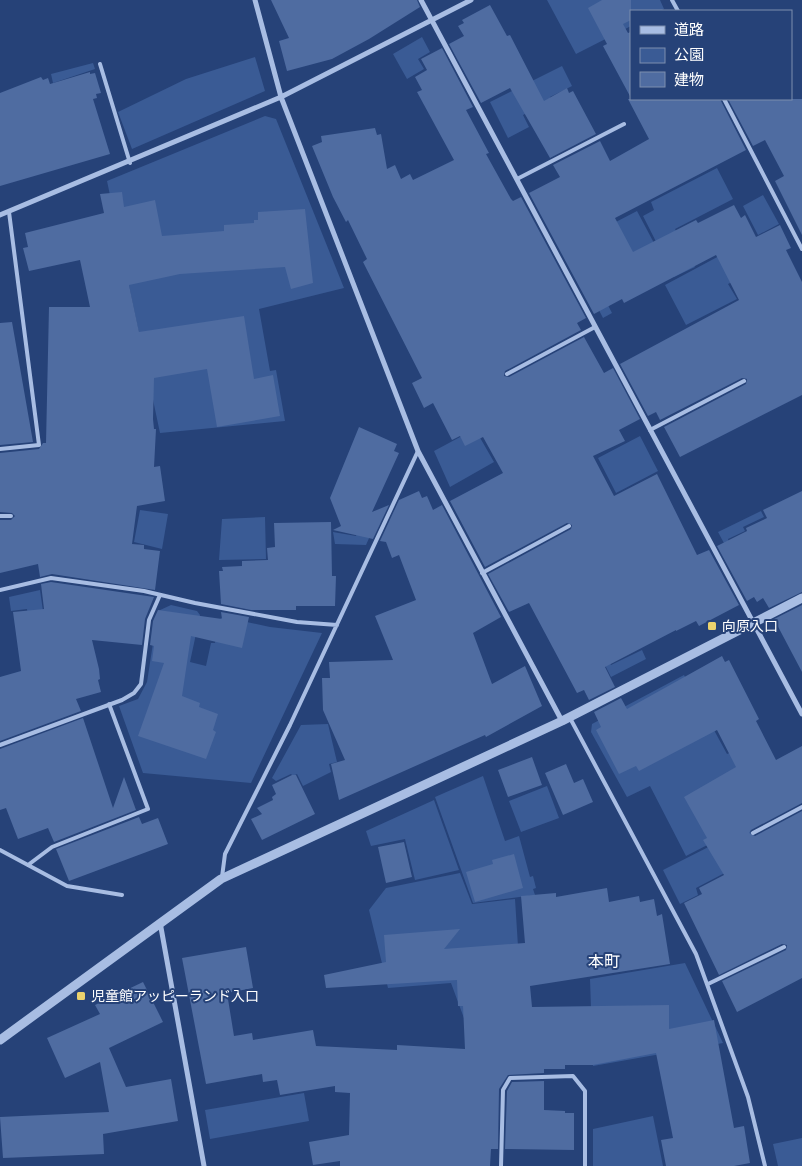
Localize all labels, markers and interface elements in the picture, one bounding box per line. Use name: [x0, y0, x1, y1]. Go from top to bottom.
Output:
legend: [630, 10, 792, 100]
text: 道路: [674, 20, 704, 40]
text: 公園: [674, 45, 704, 65]
text: 建物: [674, 70, 704, 90]
place label: 向原入口: [722, 617, 778, 635]
marker: 向原入口: [706, 620, 718, 632]
district label: 本町: [588, 951, 620, 972]
place label: 児童館アッピーランド入口: [91, 987, 259, 1005]
marker: 児童館アッピーランド入口: [75, 990, 87, 1002]

